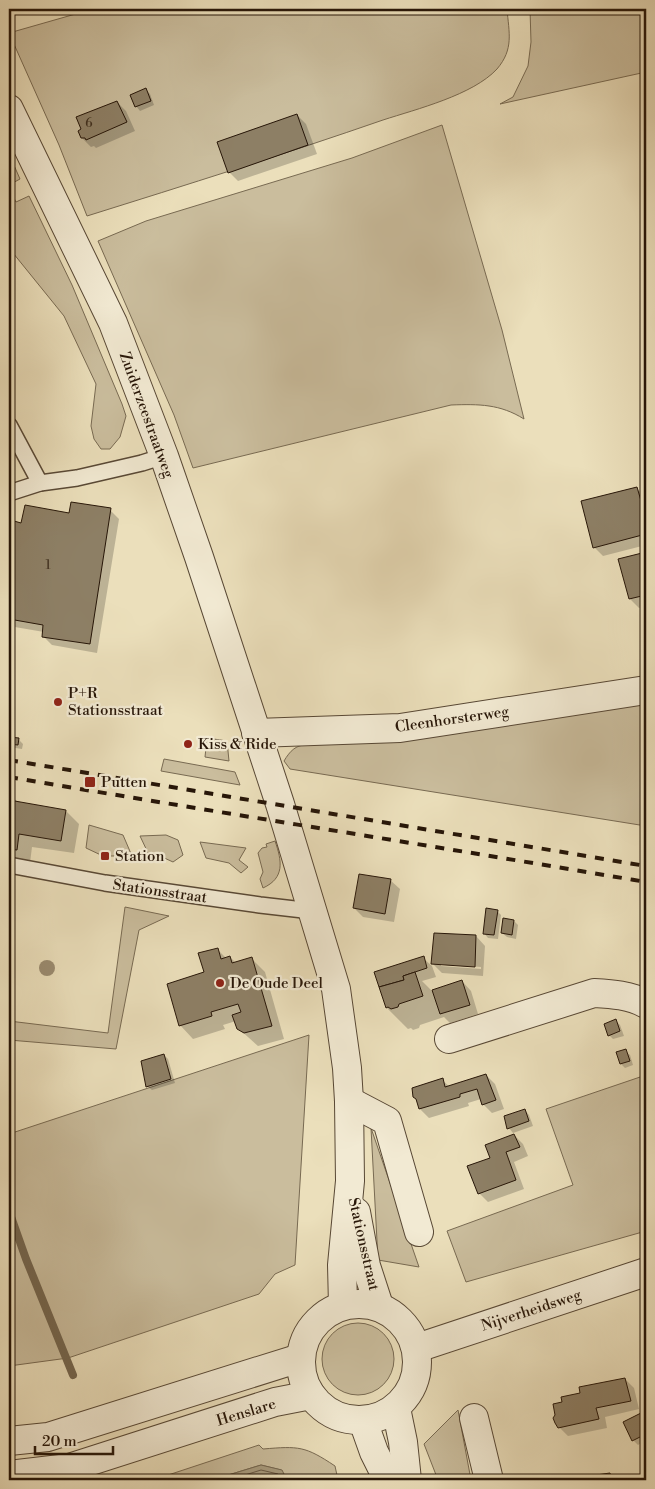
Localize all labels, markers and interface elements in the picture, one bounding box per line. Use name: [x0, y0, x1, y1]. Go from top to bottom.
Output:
house number: 6: [85, 116, 93, 131]
street label: Zuiderzeestraatweg: [115, 350, 178, 481]
house number: 1: [45, 558, 51, 573]
place label: P+R Stationsstraat: [68, 684, 164, 720]
marker: P+R Stationsstraat: [52, 696, 64, 708]
street label: Cleenhorsterweg: [394, 702, 510, 737]
place label: Kiss & Ride: [198, 735, 277, 754]
marker: Kiss & Ride: [182, 738, 194, 750]
place label: Putten: [101, 773, 147, 792]
marker: Putten: [83, 775, 97, 789]
place label: Station: [115, 847, 164, 866]
marker: Station: [99, 850, 111, 862]
street label: Stationsstraat: [112, 875, 209, 908]
place label: De Oude Deel: [230, 974, 324, 993]
marker: De Oude Deel: [214, 977, 226, 989]
street label: Stationsstraat: [344, 1196, 384, 1293]
street label: Nijverheidsweg: [479, 1285, 584, 1336]
street label: Henslare: [214, 1394, 278, 1430]
scale bar: [35, 1424, 112, 1456]
text: 20 m: [42, 1432, 77, 1451]

